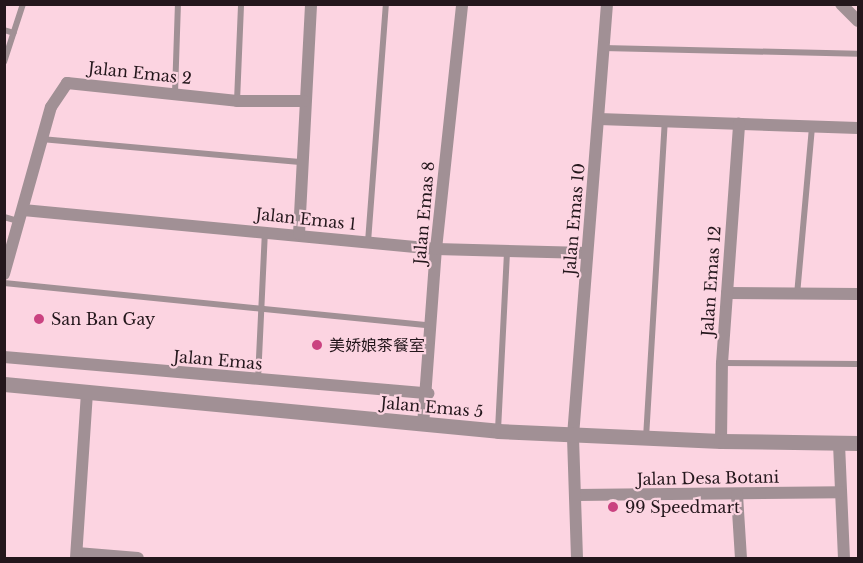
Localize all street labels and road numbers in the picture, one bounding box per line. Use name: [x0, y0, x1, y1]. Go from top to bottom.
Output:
street label: Jalan Emas 2: [87, 58, 193, 88]
street label: Jalan Emas 8: [410, 161, 438, 265]
street label: Jalan Emas 10: [560, 162, 588, 276]
street label: Jalan Emas 1: [255, 204, 357, 234]
street label: Jalan Emas 12: [698, 225, 724, 337]
street label: Jalan Emas: [173, 347, 263, 373]
street label: Jalan Emas 5: [380, 393, 484, 421]
street label: Jalan Desa Botani: [637, 467, 779, 489]

